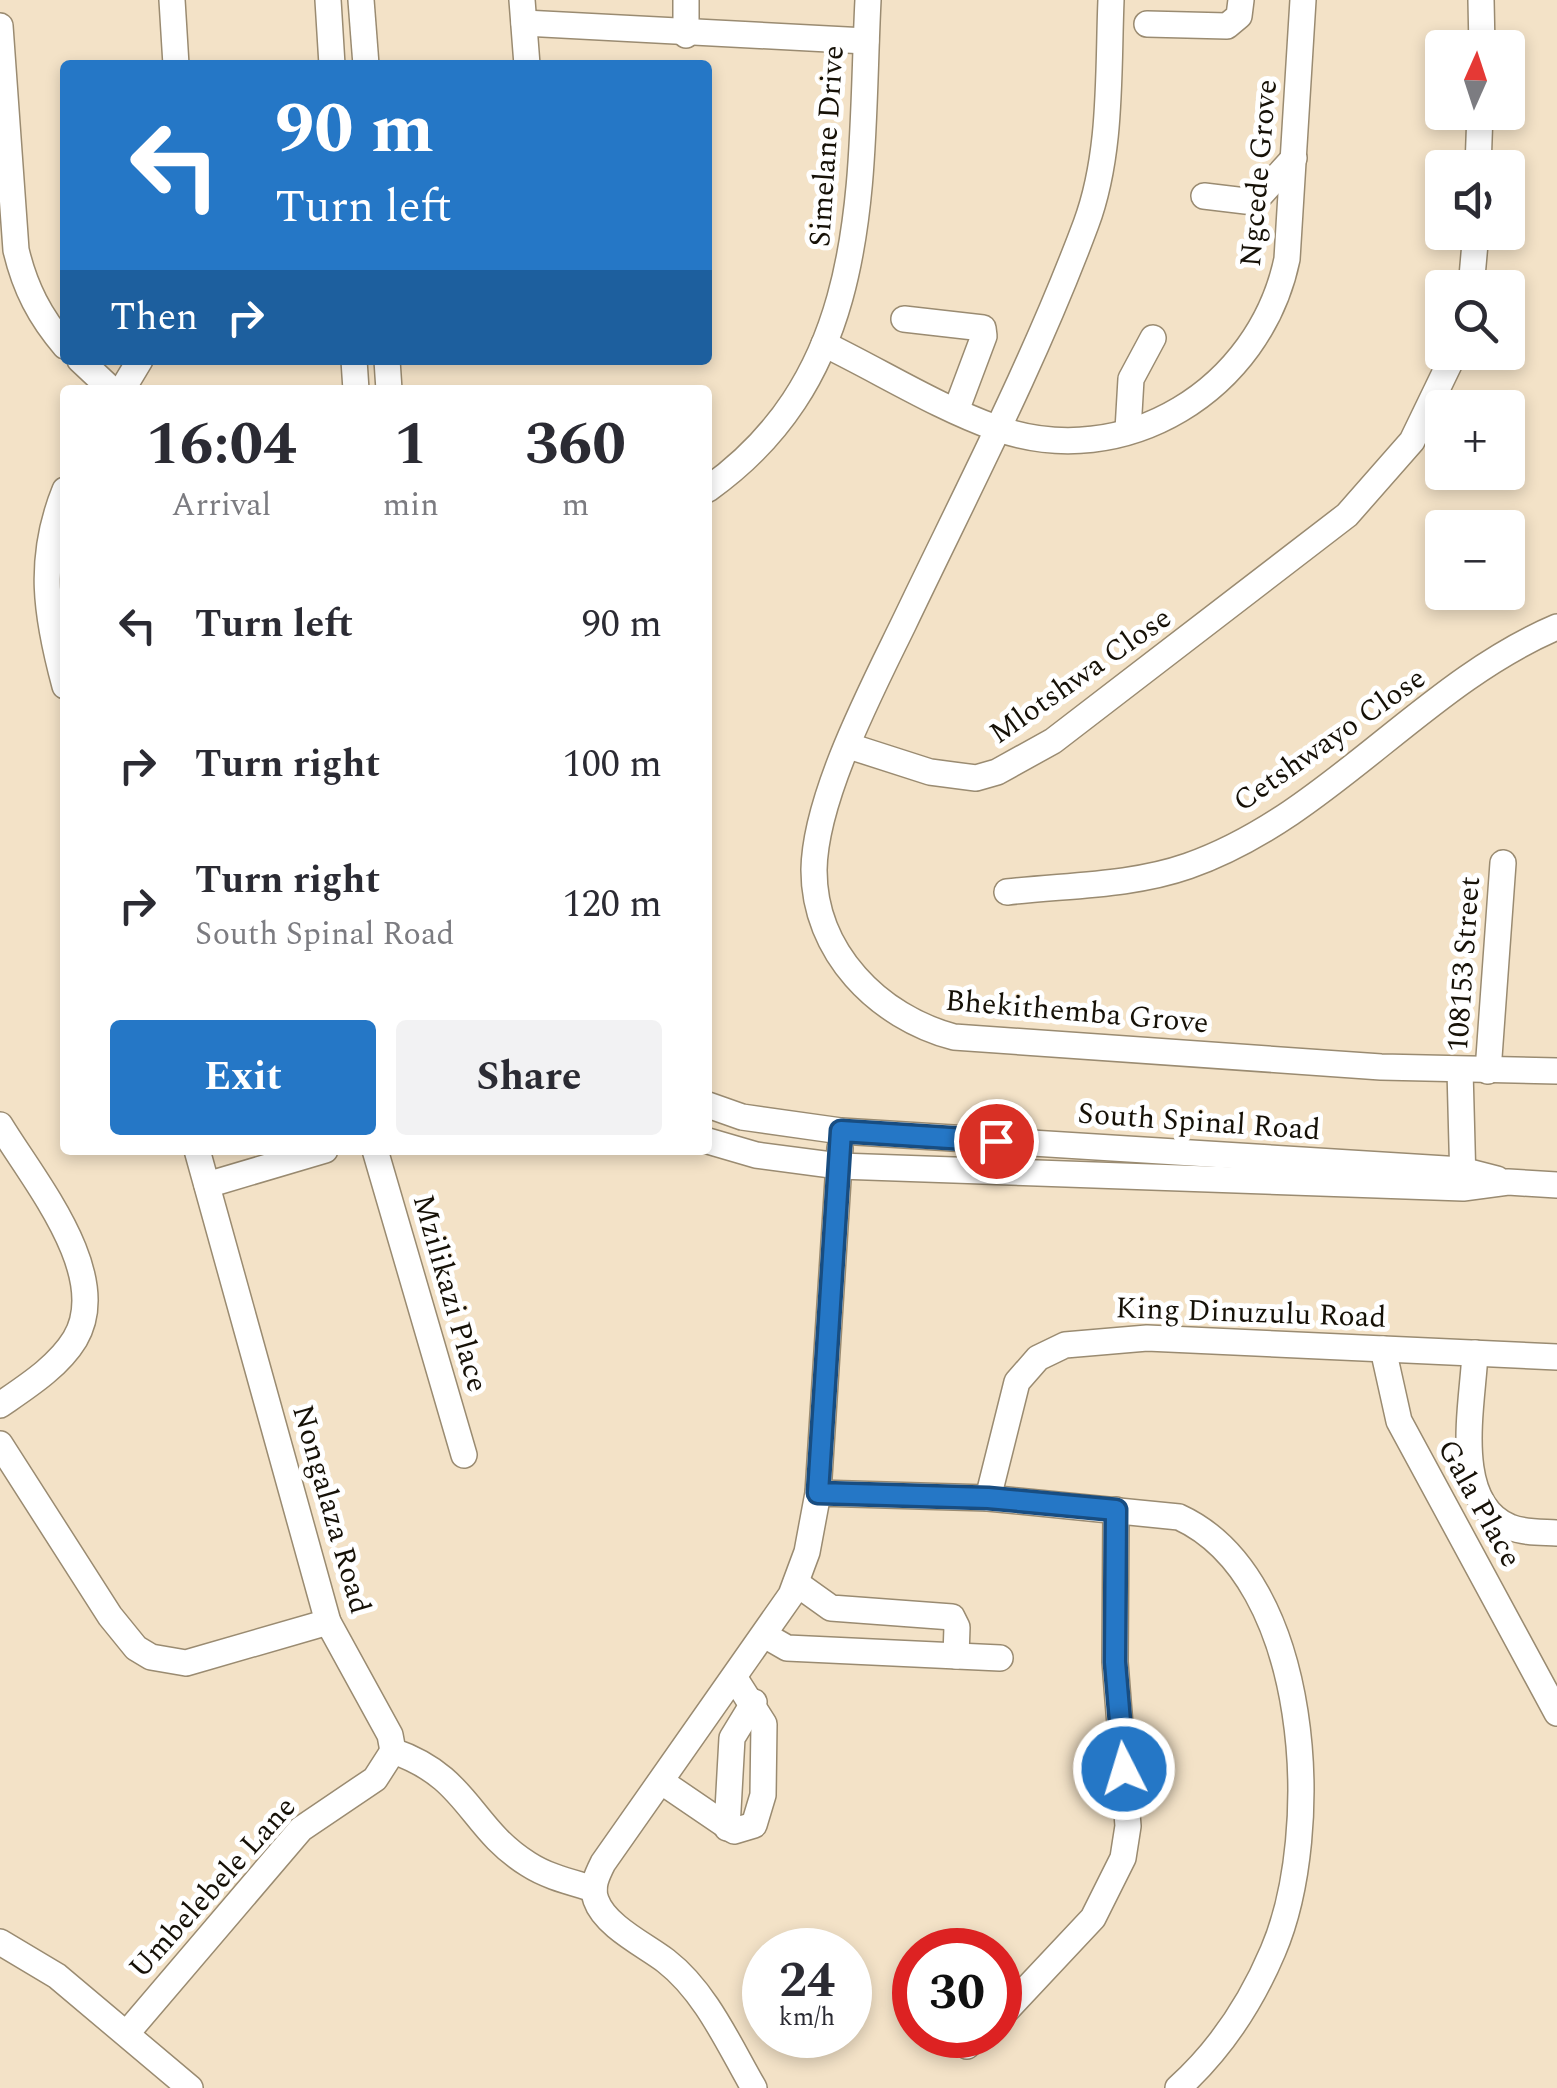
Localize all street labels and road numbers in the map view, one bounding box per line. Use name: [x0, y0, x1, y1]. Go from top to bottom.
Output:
street label: Simelane Drive: [797, 44, 857, 248]
street label: Ngcede Grove: [1228, 78, 1290, 269]
street label: Mlotshwa Close: [980, 596, 1181, 756]
street label: Cetshwayo Close: [1224, 656, 1436, 824]
street label: 108153 Street: [1435, 875, 1493, 1054]
street label: Bhekithemba Grove: [943, 978, 1211, 1046]
street label: South Spinal Road: [1076, 1091, 1322, 1153]
street label: Mzilikazi Place: [400, 1189, 500, 1398]
street label: King Dinuzulu Road: [1115, 1285, 1387, 1341]
street label: Nongalaza Road: [279, 1399, 383, 1619]
street label: Gala Place: [1425, 1431, 1533, 1576]
street label: Umbelebele Lane: [118, 1786, 307, 1989]

